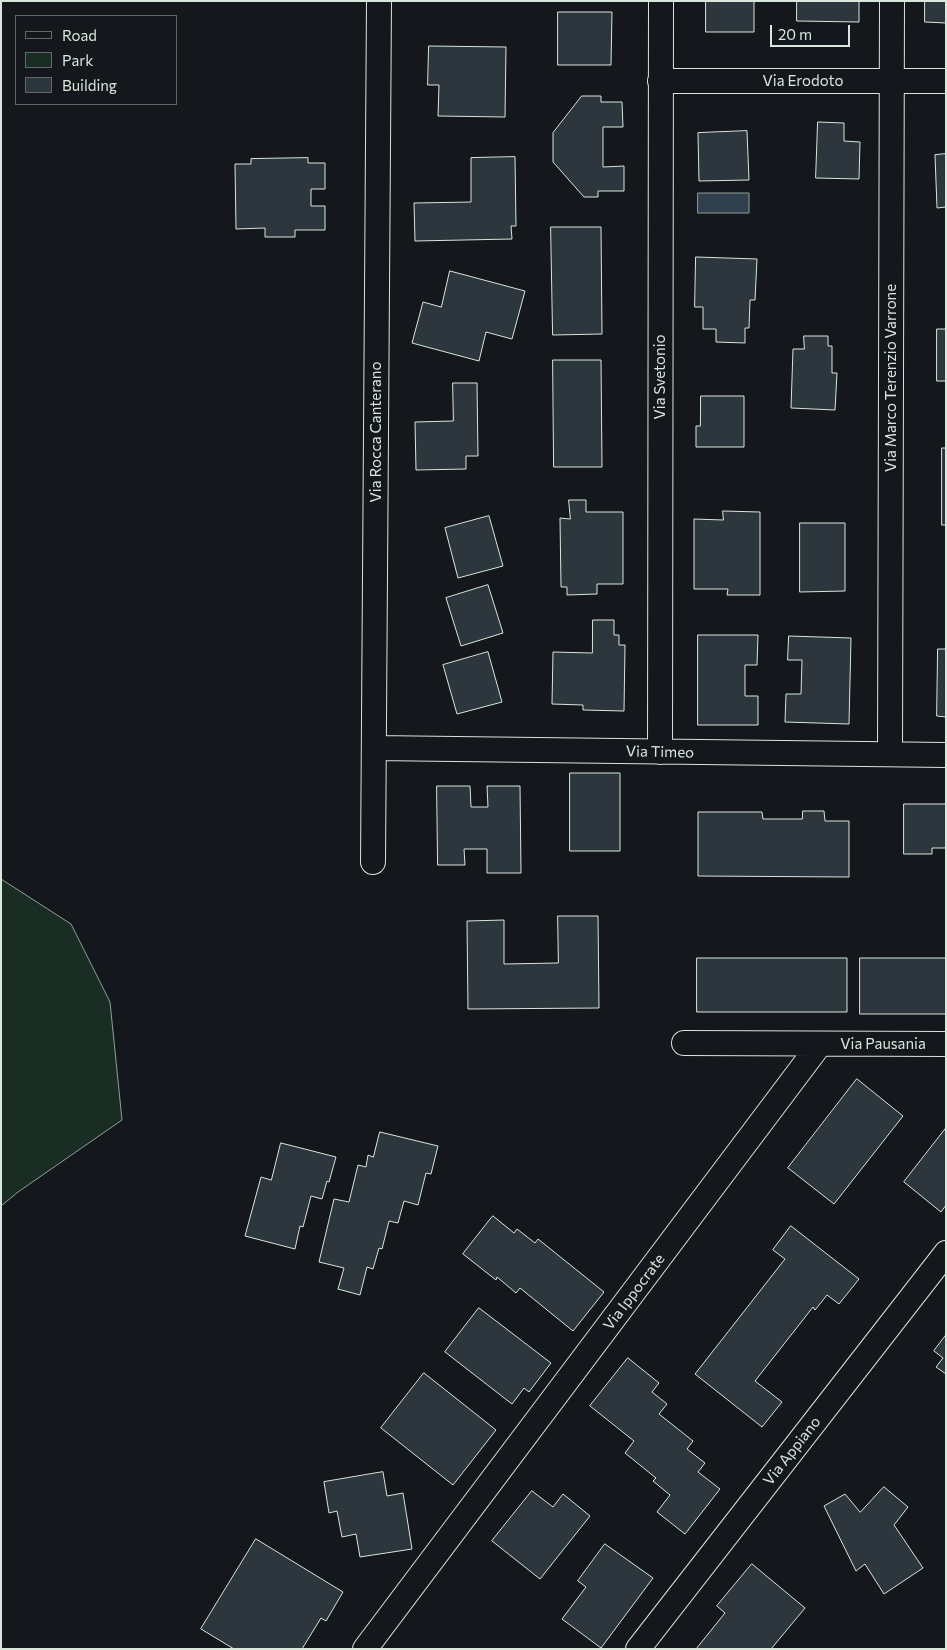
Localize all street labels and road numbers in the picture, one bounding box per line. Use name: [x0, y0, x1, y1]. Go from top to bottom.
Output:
street label: Via Erodoto: [763, 72, 843, 90]
street label: Via Marco Terenzio Varrone: [882, 284, 900, 472]
street label: Via Svetonio: [651, 335, 669, 419]
street label: Via Rocca Canterano: [367, 362, 385, 502]
street label: Via Timeo: [626, 742, 694, 762]
street label: Via Pausania: [840, 1035, 926, 1053]
street label: Via Ippocrate: [599, 1250, 669, 1334]
street label: Via Appiano: [760, 1413, 824, 1489]

